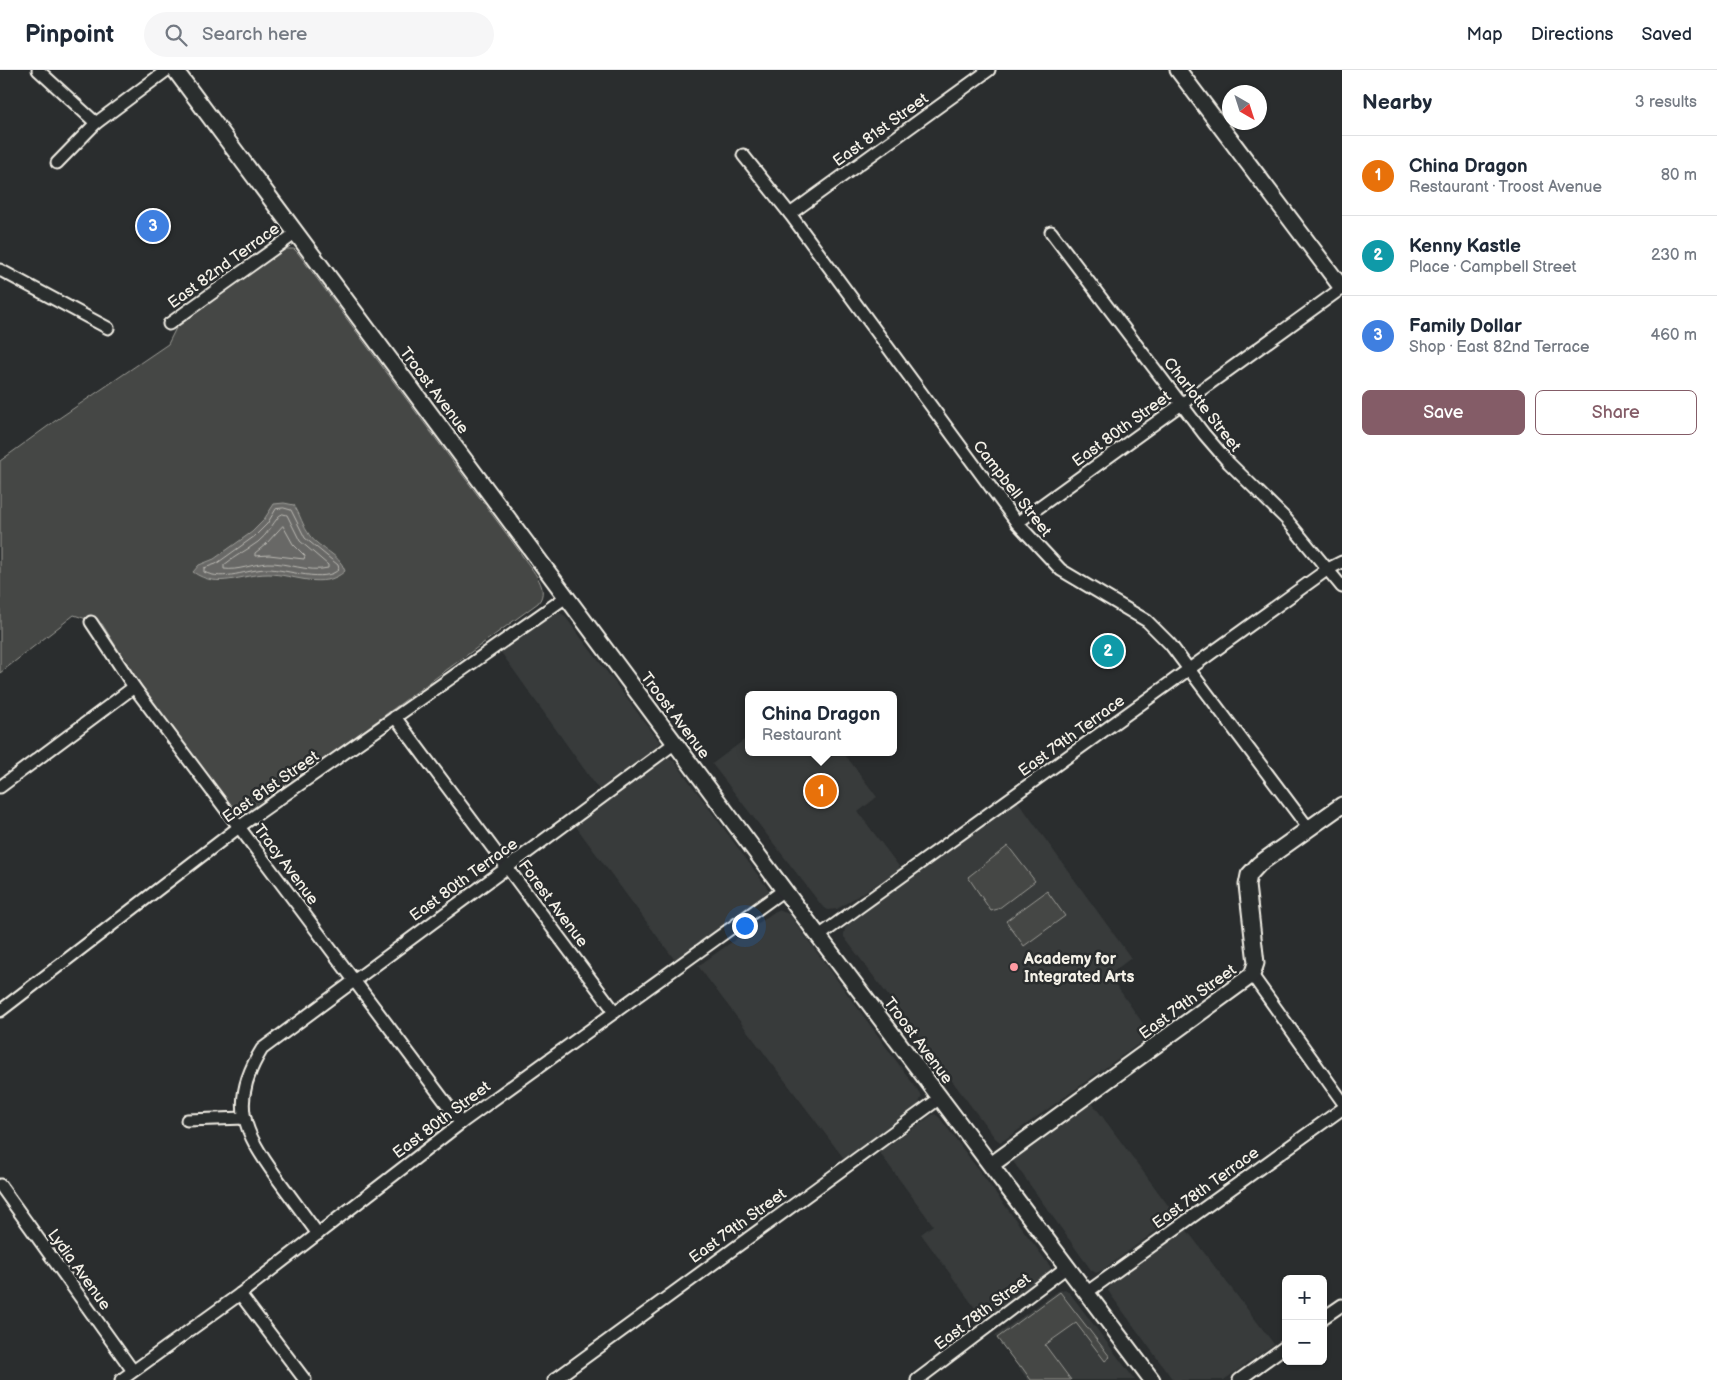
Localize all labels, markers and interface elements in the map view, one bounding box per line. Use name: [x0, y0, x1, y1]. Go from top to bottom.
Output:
search box: [144, 12, 494, 57]
text: Pinpoint: [25, 20, 114, 49]
icon: search: [162, 21, 190, 49]
text: Search here: [202, 23, 307, 46]
text: Map: [1467, 24, 1503, 45]
text: Directions: [1531, 24, 1613, 45]
text: Saved: [1641, 24, 1692, 45]
north arrow: [1222, 85, 1267, 130]
street label: East 81st Street: [830, 89, 932, 171]
text: Nearby: [1362, 90, 1432, 115]
text: 3 results: [1635, 93, 1697, 112]
text: China Dragon: [1409, 155, 1528, 178]
text: 1: [1375, 166, 1381, 185]
text: 80 m: [1661, 166, 1697, 185]
text: Restaurant · Troost Avenue: [1409, 178, 1602, 197]
pin: 3: [137, 207, 169, 245]
street label: East 82nd Terrace: [164, 219, 284, 313]
text: Kenny Kastle: [1409, 235, 1521, 258]
text: 2: [1373, 246, 1383, 265]
text: 230 m: [1651, 246, 1697, 265]
text: Place · Campbell Street: [1409, 258, 1577, 277]
text: Family Dollar: [1409, 315, 1522, 338]
text: 3: [1373, 326, 1383, 345]
text: 460 m: [1651, 326, 1697, 345]
text: Shop · East 82nd Terrace: [1409, 338, 1590, 357]
street label: Troost Avenue: [395, 344, 473, 438]
street label: Charlotte Street: [1159, 354, 1245, 456]
street label: East 80th Street: [1069, 387, 1175, 471]
button: Save: [1362, 390, 1525, 435]
button: Share: [1535, 390, 1697, 435]
street label: Campbell Street: [968, 437, 1055, 541]
pin: 2: [1092, 632, 1124, 670]
street label: Troost Avenue: [636, 669, 714, 763]
popup: [745, 691, 897, 756]
street label: East 79th Terrace: [1015, 691, 1129, 781]
text: China Dragon: [762, 703, 880, 726]
text: Restaurant: [762, 726, 841, 745]
street label: East 81st Street: [219, 747, 323, 827]
pin: 1: [805, 772, 837, 810]
street label: Tracy Avenue: [249, 821, 323, 909]
street label: East 80th Terrace: [406, 834, 522, 926]
street label: Forest Avenue: [514, 857, 592, 952]
your location: [732, 913, 758, 939]
place label: Academy for Integrated Arts: [1023, 950, 1134, 987]
marker: Academy for Integrated Arts: [1008, 961, 1020, 973]
street label: East 79th Street: [1136, 961, 1240, 1044]
street label: Troost Avenue: [879, 994, 957, 1088]
street label: East 80th Street: [389, 1077, 494, 1163]
street label: East 78th Terrace: [1149, 1143, 1263, 1233]
street label: East 79th Street: [686, 1185, 790, 1268]
street label: Lydia Avenue: [43, 1226, 115, 1314]
street label: East 78th Street: [931, 1270, 1035, 1354]
map controls: [1282, 1275, 1327, 1365]
button: +: [1282, 1275, 1327, 1320]
button: −: [1282, 1320, 1327, 1365]

